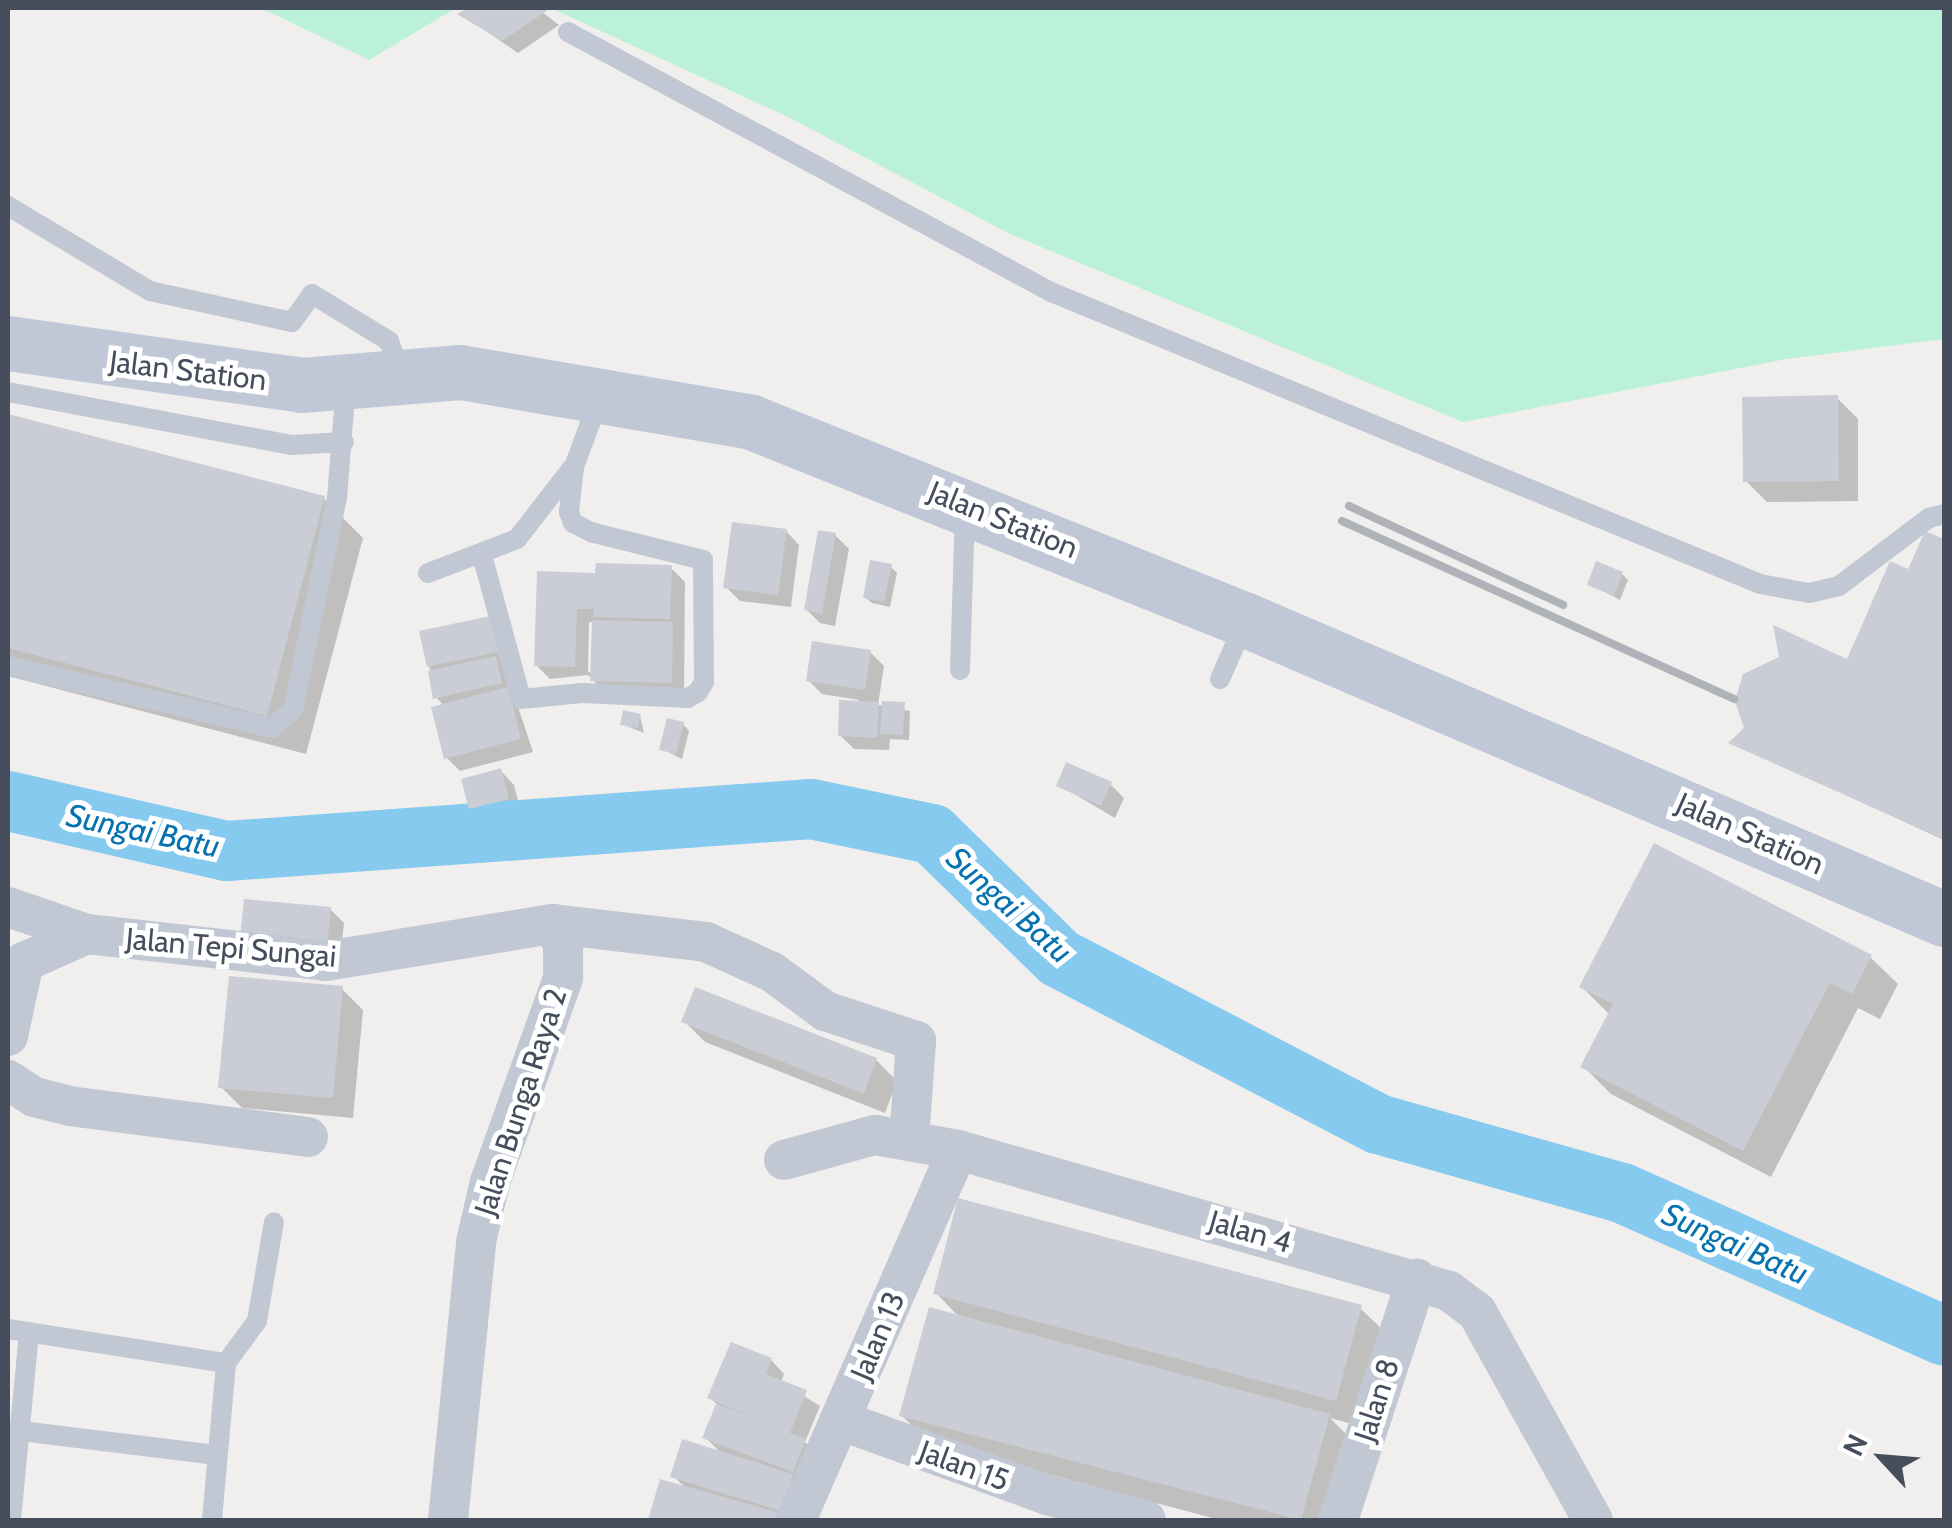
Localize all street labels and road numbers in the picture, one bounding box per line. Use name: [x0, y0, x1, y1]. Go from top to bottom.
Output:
street label: Jalan Station: [108, 344, 268, 398]
street label: Jalan Station: [923, 474, 1083, 566]
street label: Jalan Station: [1671, 785, 1829, 883]
street label: Jalan Tepi Sungai: [124, 921, 338, 975]
street label: Jalan Bunga Raya 2: [467, 984, 575, 1220]
street label: Jalan 4: [1205, 1203, 1295, 1261]
street label: Jalan 13: [843, 1286, 913, 1386]
street label: Jalan 8: [1347, 1354, 1407, 1446]
street label: Jalan 15: [914, 1433, 1014, 1499]

